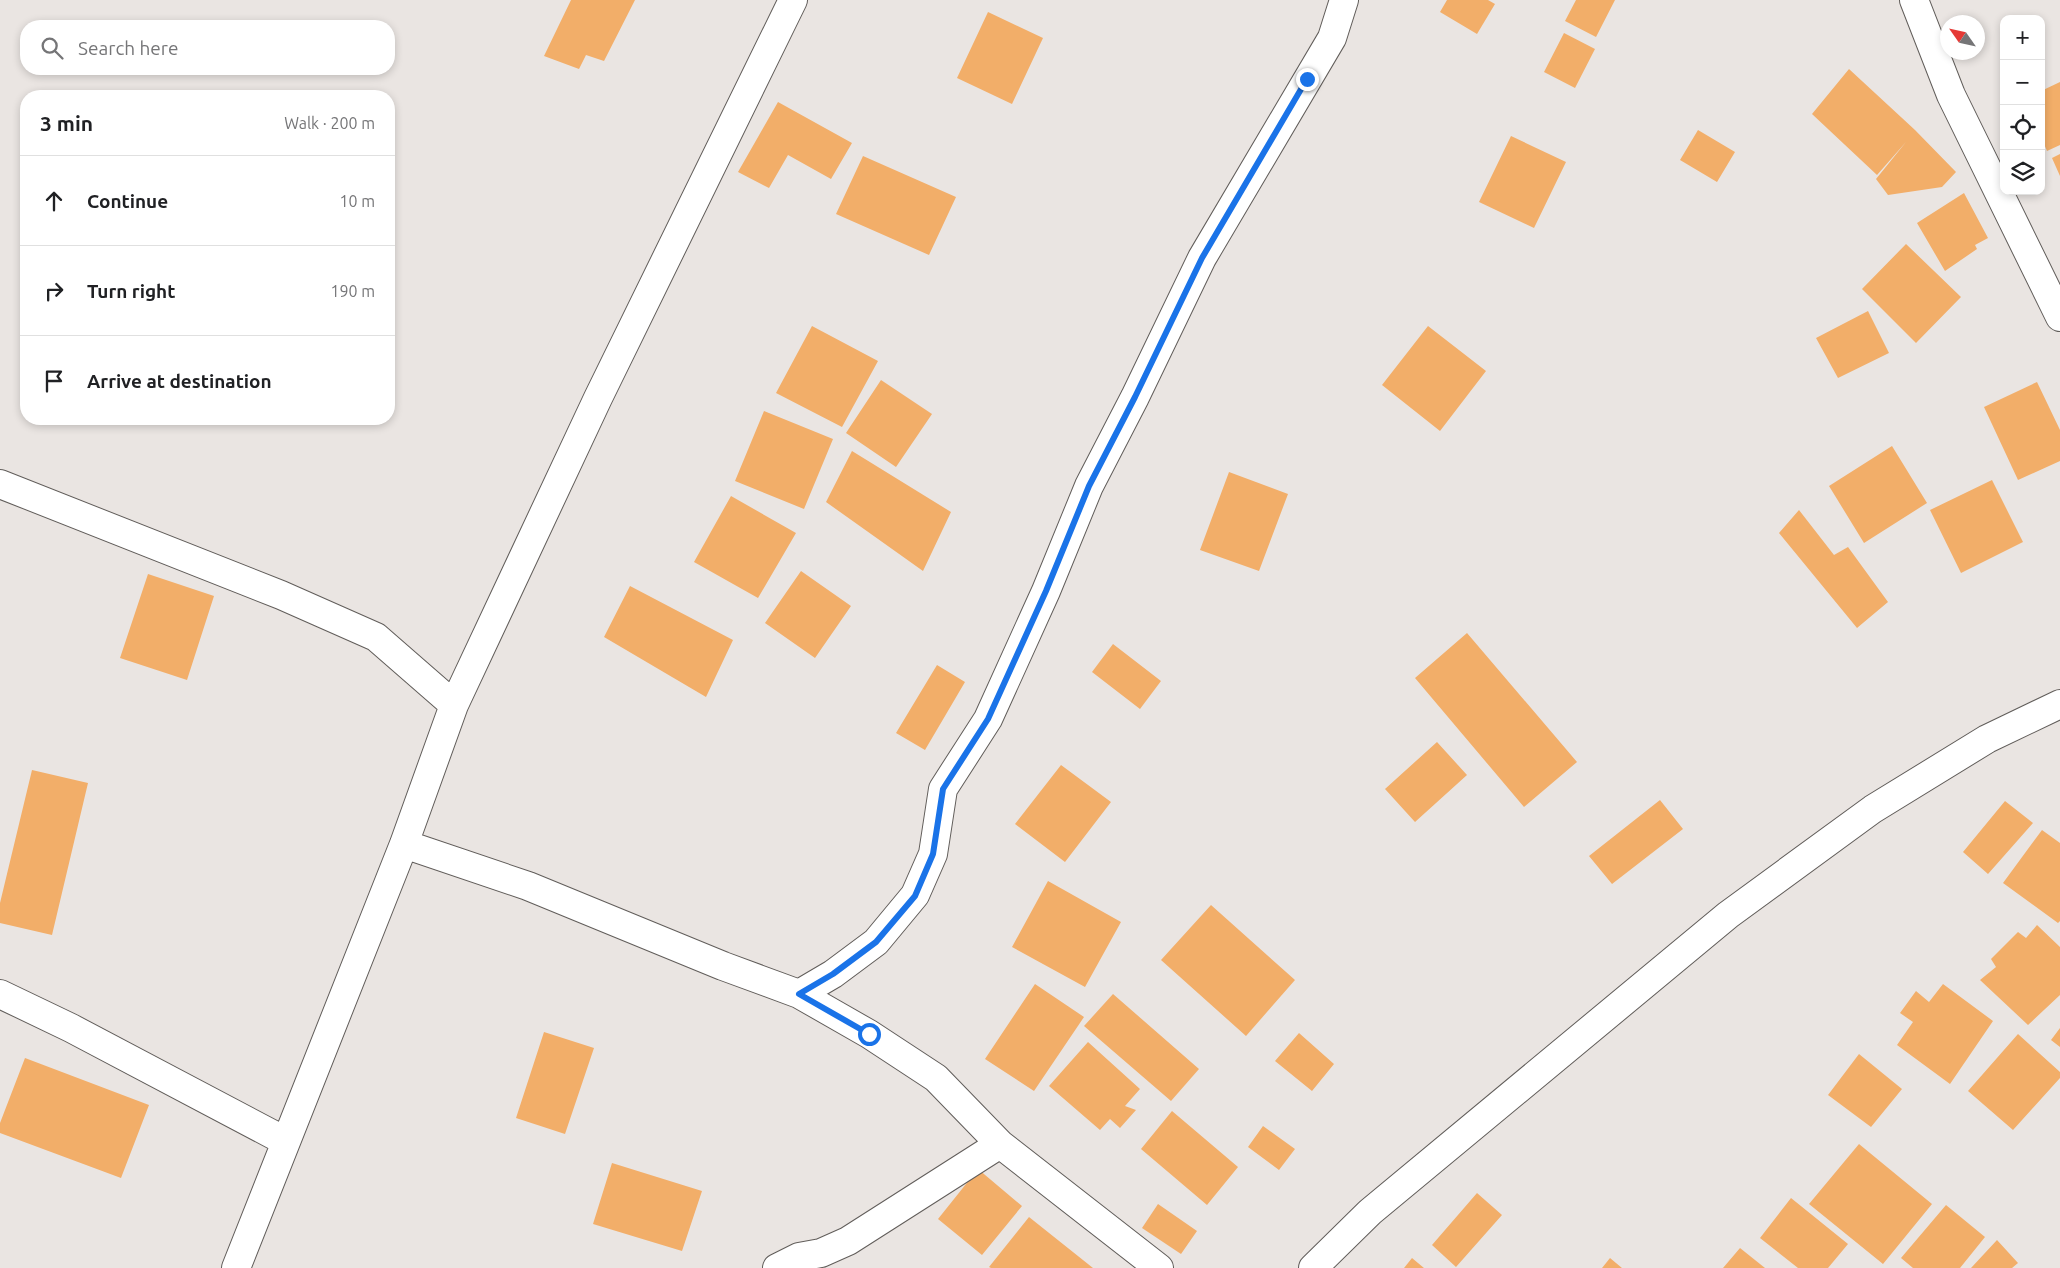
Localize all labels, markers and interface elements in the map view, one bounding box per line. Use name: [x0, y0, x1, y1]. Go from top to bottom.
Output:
north arrow: [1940, 15, 1985, 60]
map controls: [2000, 15, 2045, 195]
button: +: [2000, 15, 2045, 60]
search box: [20, 20, 395, 75]
icon: search: [38, 34, 66, 62]
text: Search here: [78, 37, 178, 59]
button: −: [2000, 60, 2045, 105]
route end: [1296, 68, 1319, 91]
button: locate: [2000, 105, 2045, 150]
text: 3 min: [40, 111, 93, 135]
text: Walk · 200 m: [284, 114, 375, 132]
button: layers: [2000, 150, 2045, 195]
icon: ahead: [40, 187, 68, 215]
text: Continue: [87, 190, 168, 212]
text: 10 m: [339, 192, 375, 210]
icon: right: [40, 277, 68, 305]
text: Turn right: [87, 280, 175, 302]
text: 190 m: [330, 282, 375, 300]
icon: arrive: [40, 367, 68, 395]
text: Arrive at destination: [87, 370, 272, 392]
route start: [858, 1023, 881, 1046]

